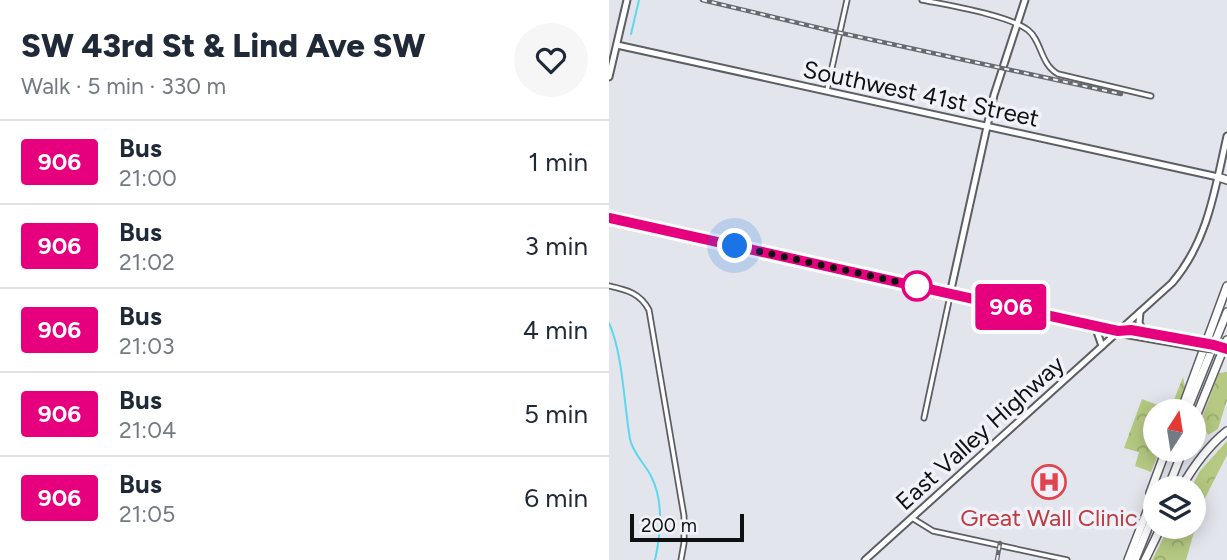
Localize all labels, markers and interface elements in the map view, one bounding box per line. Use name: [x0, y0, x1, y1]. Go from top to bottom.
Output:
button: heart: [514, 23, 588, 97]
text: SW 43rd St & Lind Ave SW: [21, 26, 425, 65]
street label: Southwest 41st Street: [801, 54, 1042, 133]
text: Walk · 5 min · 330 m: [21, 72, 226, 100]
text: Bus: [119, 132, 162, 164]
text: 1 min: [528, 146, 588, 178]
text: 906: [38, 147, 81, 176]
text: 21:00: [119, 164, 177, 192]
text: Bus: [119, 216, 162, 248]
your location: [717, 228, 752, 263]
text: 3 min: [525, 230, 588, 262]
text: 906: [38, 231, 81, 260]
text: 21:02: [119, 248, 175, 276]
unlabelled marker: [902, 271, 932, 301]
line badge: 906: [971, 284, 1051, 330]
text: 906: [989, 292, 1033, 321]
text: Bus: [119, 300, 162, 332]
text: 4 min: [523, 314, 588, 346]
text: 906: [38, 315, 81, 344]
text: 21:03: [119, 332, 174, 360]
street label: East Valley Highway: [889, 349, 1070, 516]
text: Bus: [119, 384, 162, 416]
text: 5 min: [524, 398, 588, 430]
text: 906: [38, 399, 81, 428]
north arrow: [1143, 399, 1206, 462]
map controls: [1143, 399, 1206, 539]
text: 21:04: [119, 416, 176, 444]
hospital icon: Great Wall Clinic: [1030, 463, 1068, 501]
text: Bus: [119, 468, 162, 500]
button: layers: [1143, 476, 1206, 539]
text: 6 min: [524, 482, 588, 514]
text: 906: [38, 483, 81, 512]
text: 21:05: [119, 500, 175, 528]
place label: Great Wall Clinic: [960, 503, 1138, 532]
scale bar: [630, 511, 744, 543]
text: 200 m: [641, 514, 697, 537]

